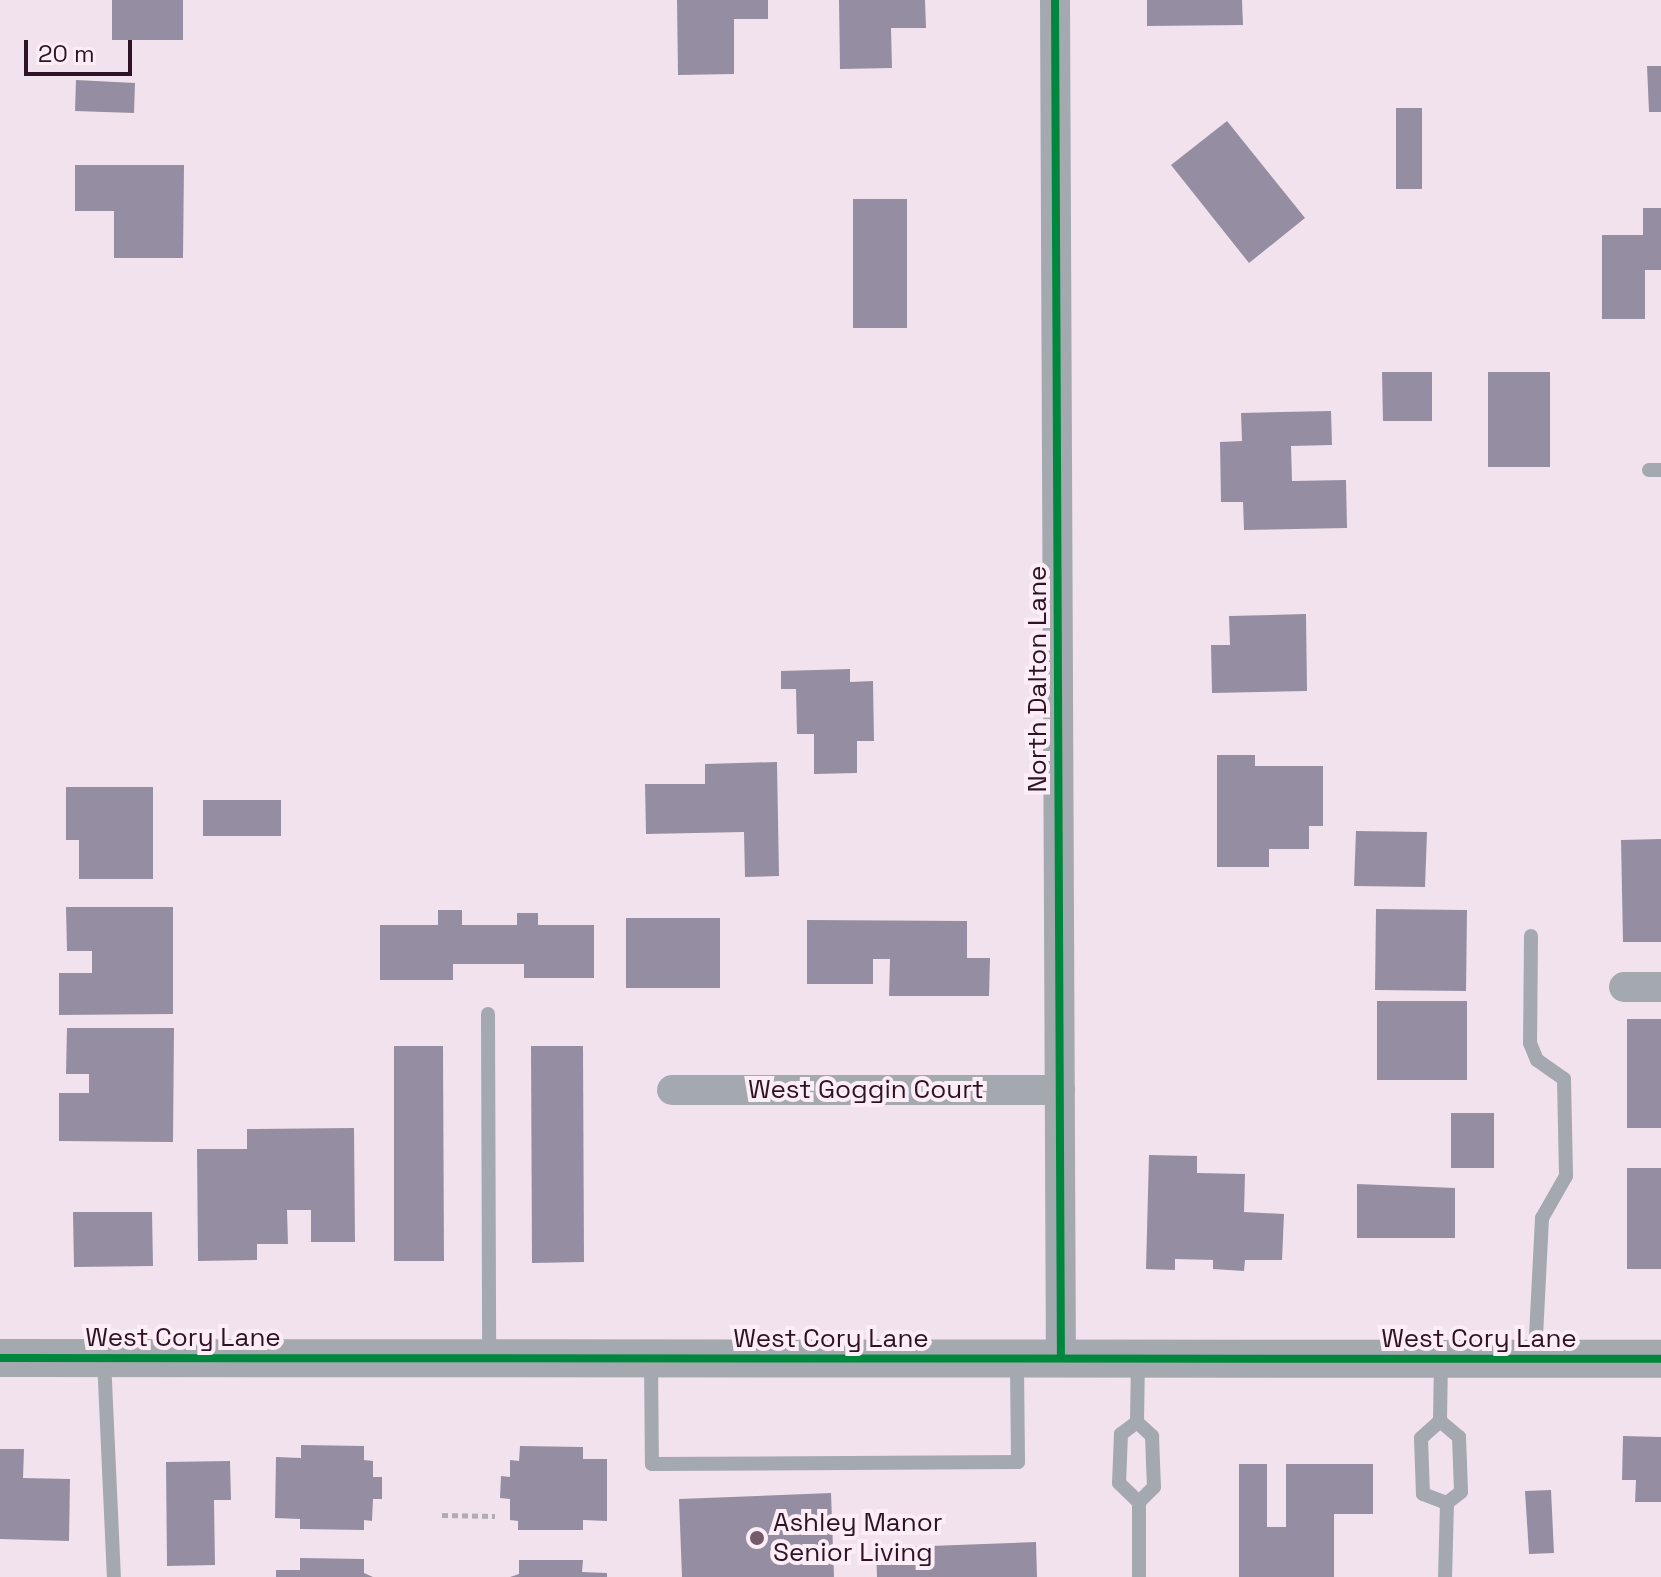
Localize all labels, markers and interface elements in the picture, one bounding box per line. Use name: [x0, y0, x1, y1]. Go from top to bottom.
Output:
scale bar: [28, 24, 136, 74]
text: 20 m: [38, 38, 95, 69]
street label: North Dalton Lane: [1022, 566, 1054, 792]
street label: West Goggin Court: [748, 1074, 984, 1106]
street label: West Cory Lane: [85, 1322, 281, 1354]
street label: West Cory Lane: [733, 1323, 929, 1355]
street label: West Cory Lane: [1381, 1323, 1577, 1355]
place label: Ashley Manor Senior Living: [773, 1507, 943, 1568]
marker: Ashley Manor Senior Living: [748, 1529, 766, 1547]

